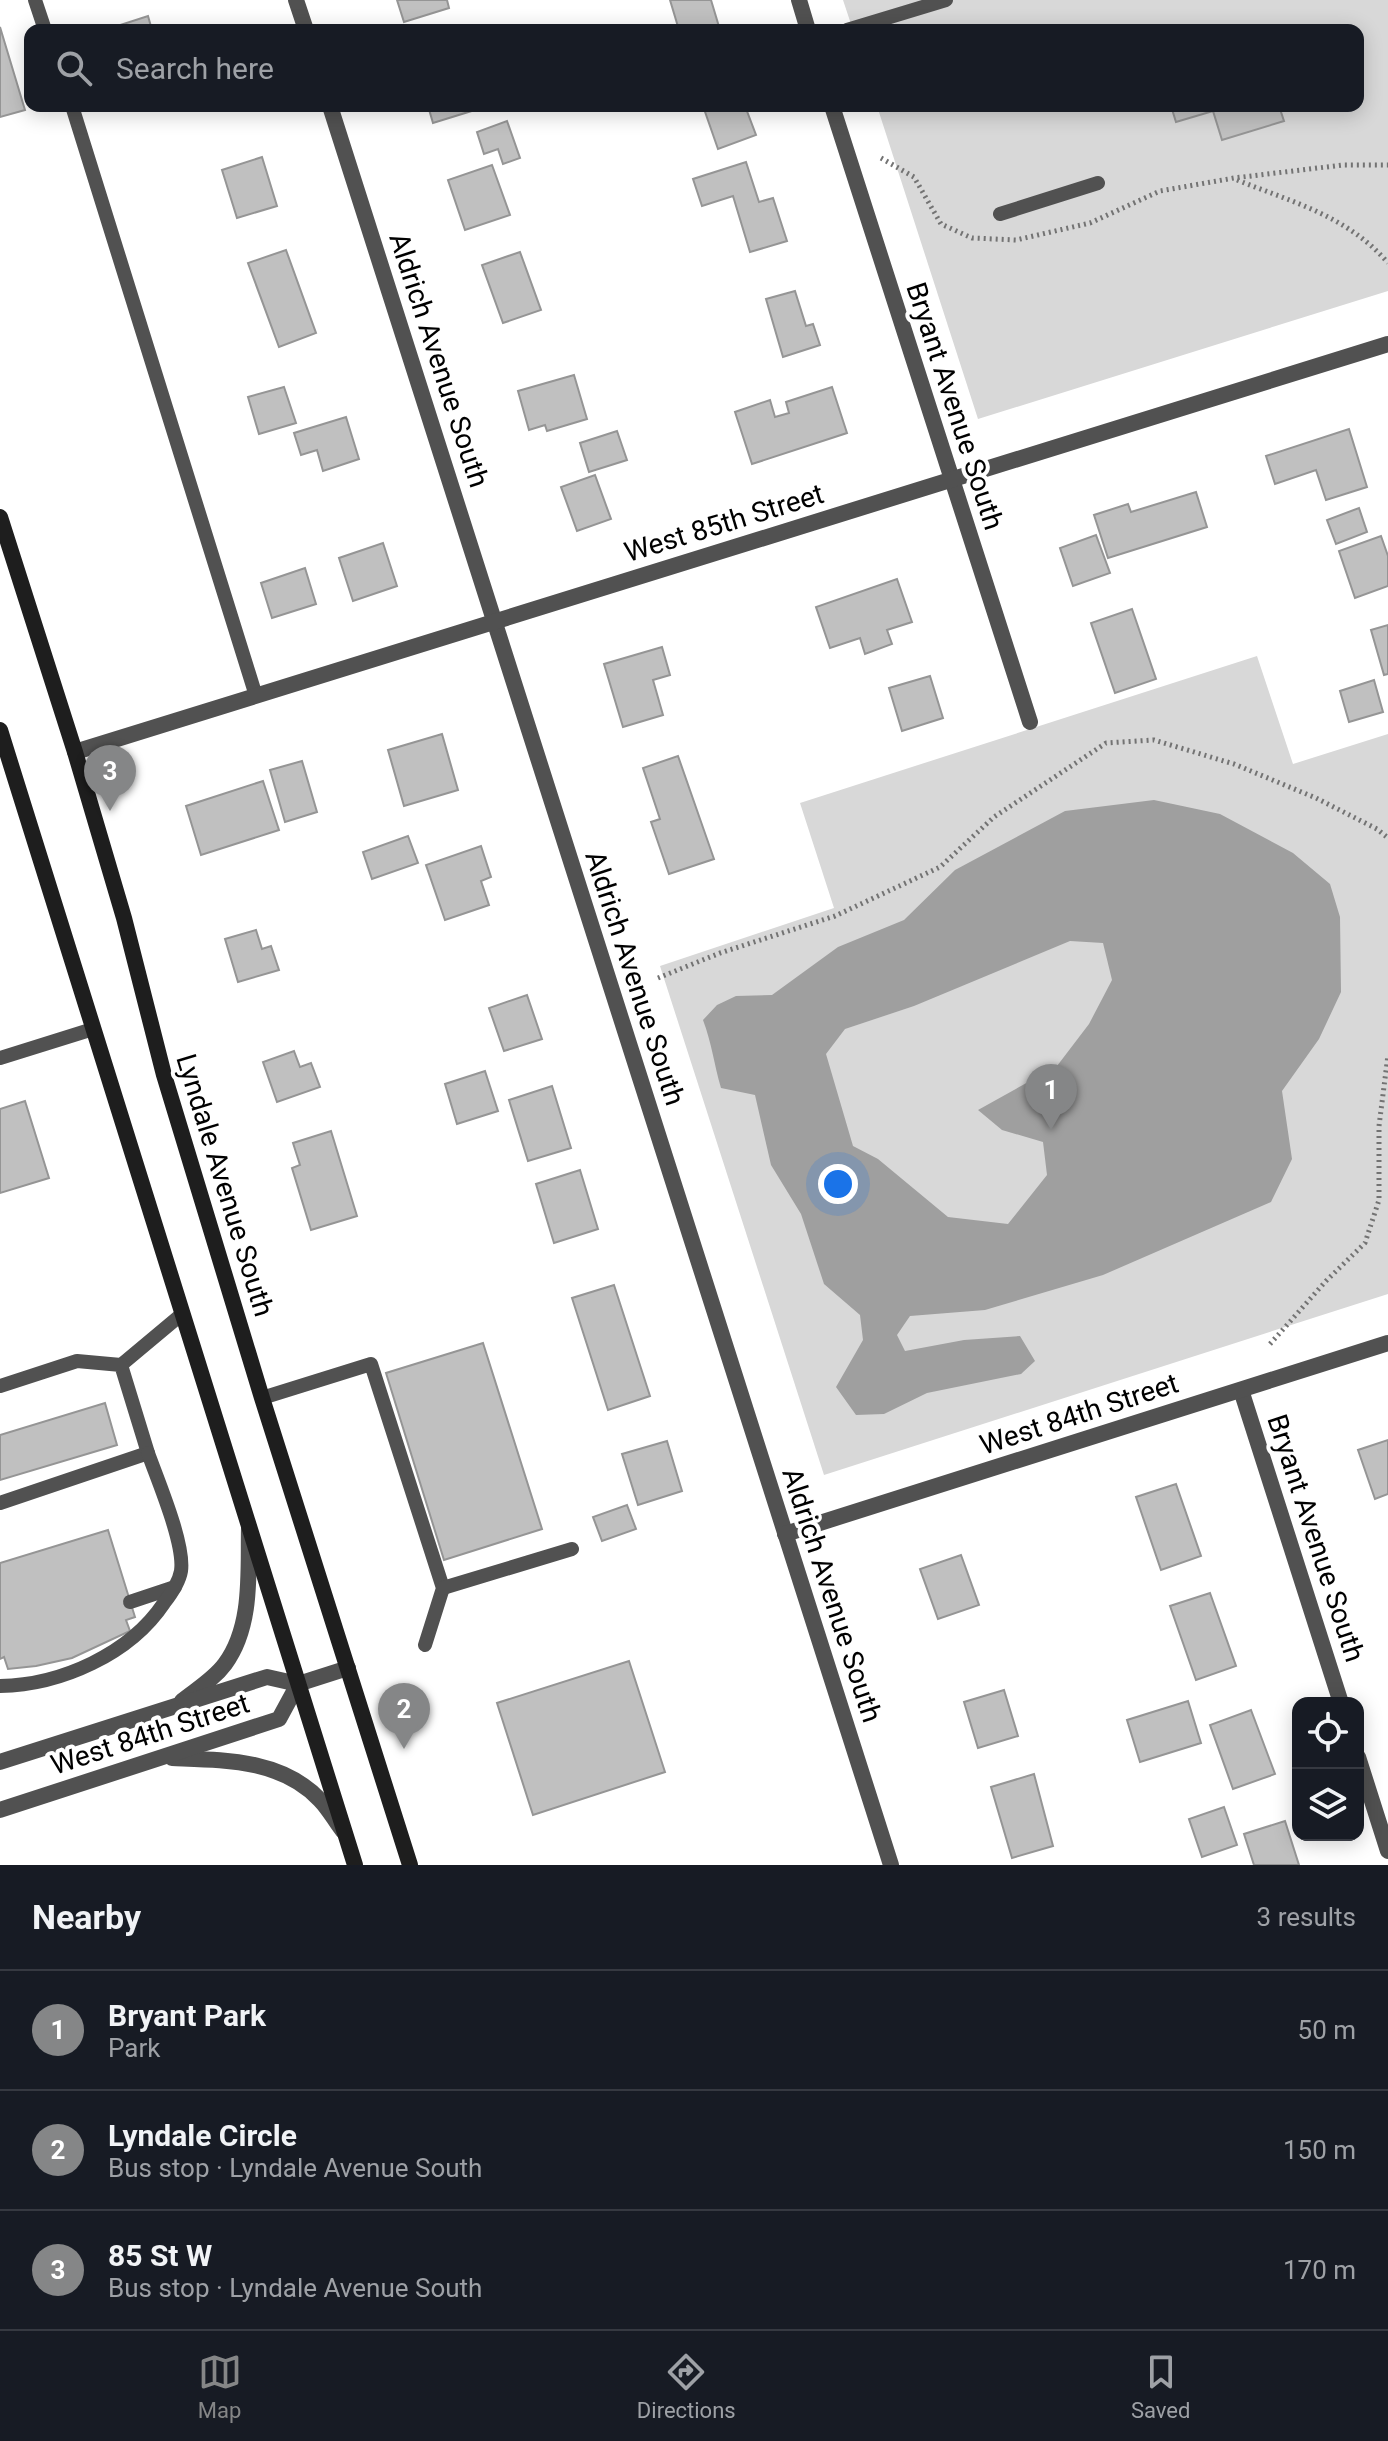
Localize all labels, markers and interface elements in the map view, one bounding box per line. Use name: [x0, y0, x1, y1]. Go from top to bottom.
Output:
search box: [24, 24, 1364, 112]
icon: search: [52, 46, 96, 90]
text: Search here: [116, 51, 274, 86]
street label: Aldrich Avenue South: [382, 229, 496, 491]
street label: Bryant Avenue South: [899, 278, 1011, 534]
street label: West 85th Street: [620, 477, 828, 569]
pin: 3: [84, 745, 136, 811]
street label: Aldrich Avenue South: [578, 847, 692, 1109]
street label: Lyndale Avenue South: [169, 1050, 281, 1320]
pin: 1: [1025, 1064, 1077, 1130]
your location: [818, 1164, 858, 1204]
street label: West 84th Street: [976, 1366, 1182, 1462]
street label: Bryant Avenue South: [1260, 1410, 1372, 1666]
street label: Aldrich Avenue South: [775, 1464, 889, 1726]
pin: 2: [378, 1683, 430, 1749]
street label: West 84th Street: [47, 1686, 253, 1782]
map controls: [1292, 1697, 1364, 1841]
button: locate: [1292, 1697, 1364, 1769]
button: layers: [1292, 1769, 1364, 1841]
text: Nearby: [32, 1897, 141, 1937]
text: 3 results: [1257, 1902, 1356, 1932]
text: Bryant Park: [108, 1998, 266, 2033]
text: 1: [51, 2015, 65, 2045]
text: 50 m: [1298, 2015, 1356, 2045]
text: Park: [108, 2033, 160, 2063]
text: Lyndale Circle: [108, 2118, 297, 2153]
text: 2: [51, 2135, 65, 2165]
text: 150 m: [1283, 2135, 1356, 2165]
text: Bus stop · Lyndale Avenue South: [108, 2153, 482, 2183]
text: 85 St W: [108, 2238, 212, 2273]
text: 3: [51, 2255, 65, 2285]
text: 170 m: [1283, 2255, 1356, 2285]
text: Bus stop · Lyndale Avenue South: [108, 2273, 482, 2303]
tab: Map: [198, 2350, 242, 2423]
tab: Directions: [637, 2350, 736, 2423]
tab: Saved: [1131, 2350, 1190, 2423]

